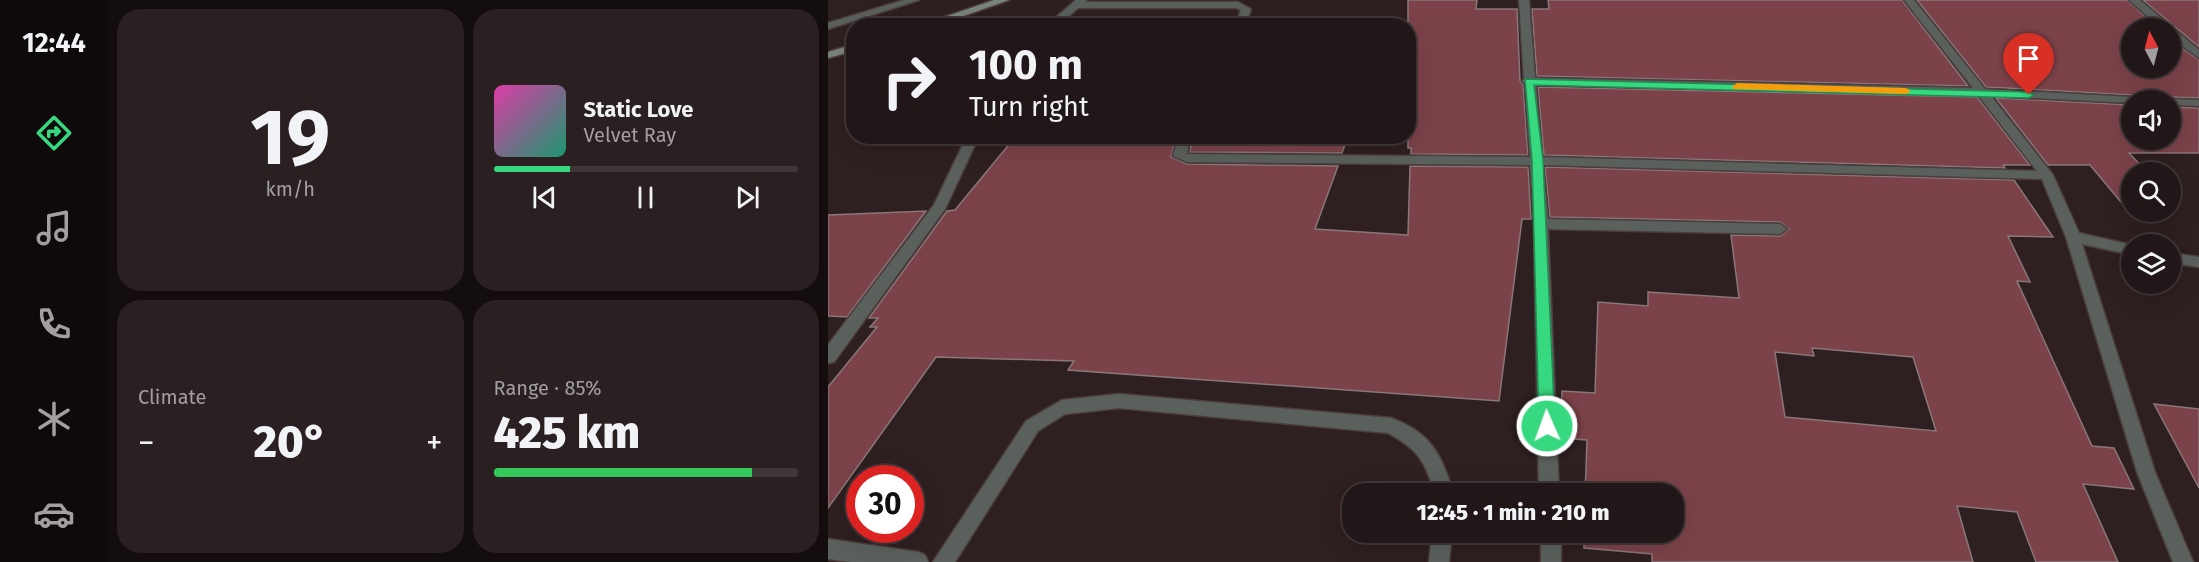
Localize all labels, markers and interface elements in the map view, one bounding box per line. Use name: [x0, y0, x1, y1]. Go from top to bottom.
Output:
north arrow: [2121, 18, 2181, 78]
map controls: [2121, 18, 2181, 294]
text: 12:44: [22, 27, 86, 59]
pin: [2003, 33, 2054, 95]
text: 100 m: [969, 40, 1083, 90]
icon: right: [870, 42, 948, 120]
icon: arrive: [2012, 42, 2045, 75]
button: sound: [2121, 90, 2181, 150]
text: 19: [250, 91, 330, 185]
text: Turn right: [969, 91, 1089, 123]
text: Static Love: [584, 96, 693, 123]
icon: directions: [33, 112, 75, 154]
text: Velvet Ray: [584, 123, 676, 147]
button: search: [2121, 162, 2181, 222]
text: km/h: [266, 177, 315, 201]
icon: previous: [528, 181, 561, 214]
icon: pause: [629, 181, 662, 214]
icon: next: [731, 181, 764, 214]
icon: music: [33, 207, 75, 249]
button: layers: [2121, 234, 2181, 294]
icon: phone: [33, 303, 75, 345]
text: Range · 85%: [494, 376, 602, 400]
text: Climate: [138, 385, 206, 409]
position arrow: [1515, 394, 1579, 458]
icon: climate: [33, 398, 75, 440]
text: 425 km: [494, 406, 640, 460]
text: 20°: [253, 415, 327, 469]
text: −: [138, 423, 155, 463]
text: +: [426, 423, 442, 463]
speed limit sign: 30: [846, 465, 924, 543]
icon: car: [33, 493, 75, 535]
text: 12:45 · 1 min · 210 m: [1417, 499, 1609, 526]

